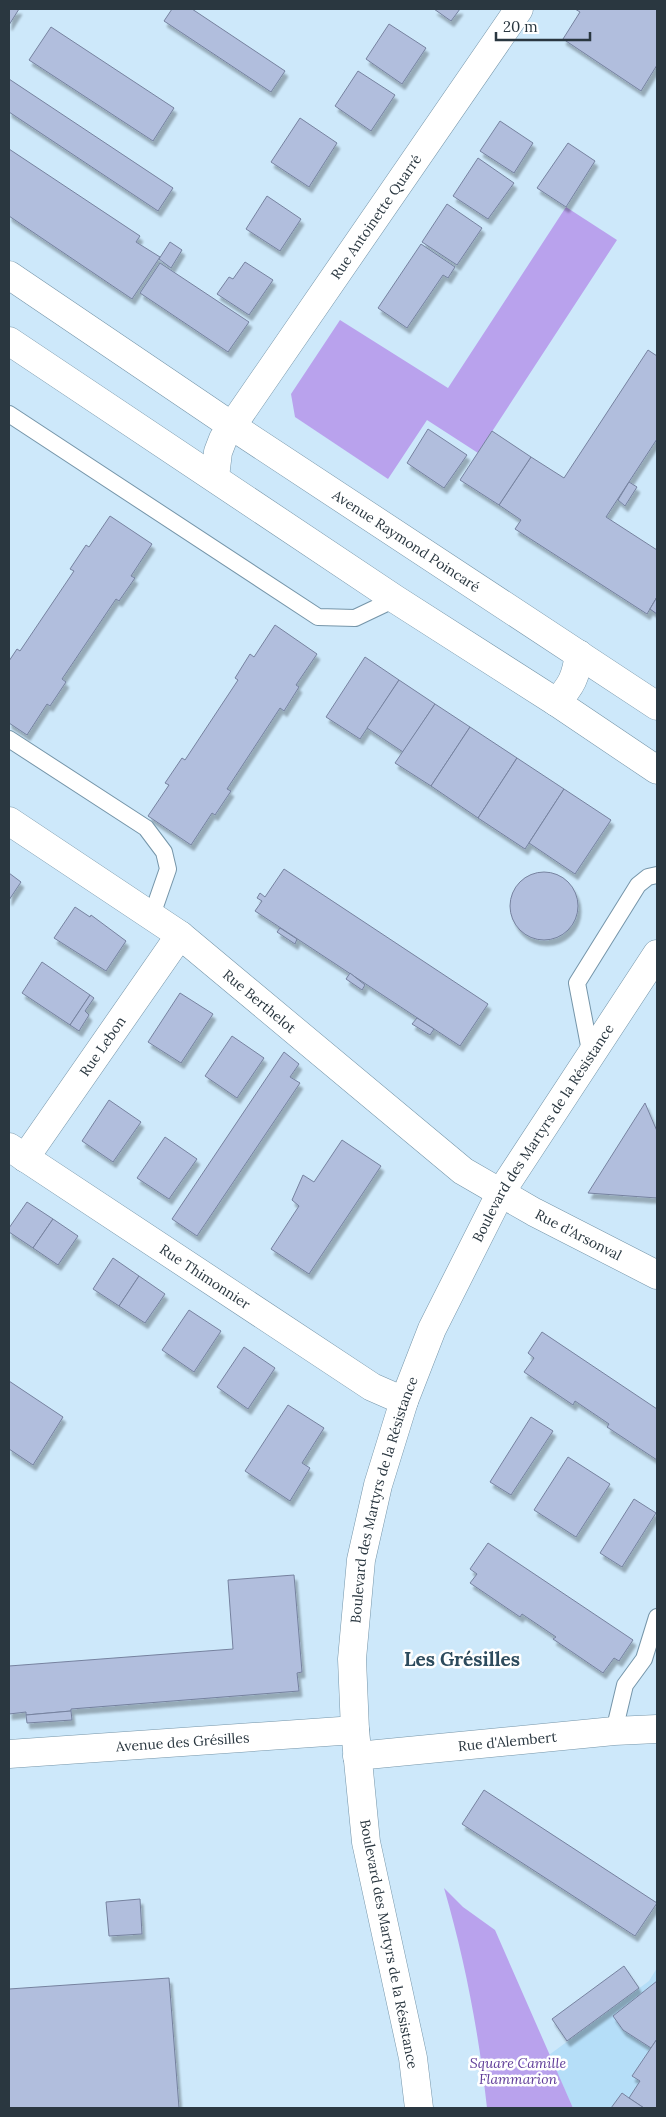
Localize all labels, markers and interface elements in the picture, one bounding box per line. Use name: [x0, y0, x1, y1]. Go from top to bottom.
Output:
scale bar: [496, 10, 590, 42]
text: 20 m: [503, 17, 538, 36]
street label: Rue Antoinette Quarré: [327, 150, 426, 283]
street label: Avenue Raymond Poincaré: [328, 485, 484, 596]
street label: Rue Berthelot: [219, 966, 300, 1037]
street label: Rue Lebon: [76, 1012, 130, 1080]
street label: Boulevard des Martyrs de la Résistance: [468, 1020, 618, 1245]
street label: Rue d'Arsonval: [532, 1205, 625, 1265]
street label: Rue Thimonnier: [156, 1240, 254, 1313]
street label: Boulevard des Martyrs de la Résistance: [346, 1373, 422, 1624]
district label: Les Grésilles: [404, 1647, 520, 1671]
street label: Avenue des Grésilles: [114, 1728, 250, 1756]
street label: Rue d'Alembert: [457, 1728, 558, 1755]
street label: Boulevard des Martyrs de la Résistance: [356, 1818, 422, 2071]
park label: Square Camille Flammarion: [470, 2054, 567, 2088]

